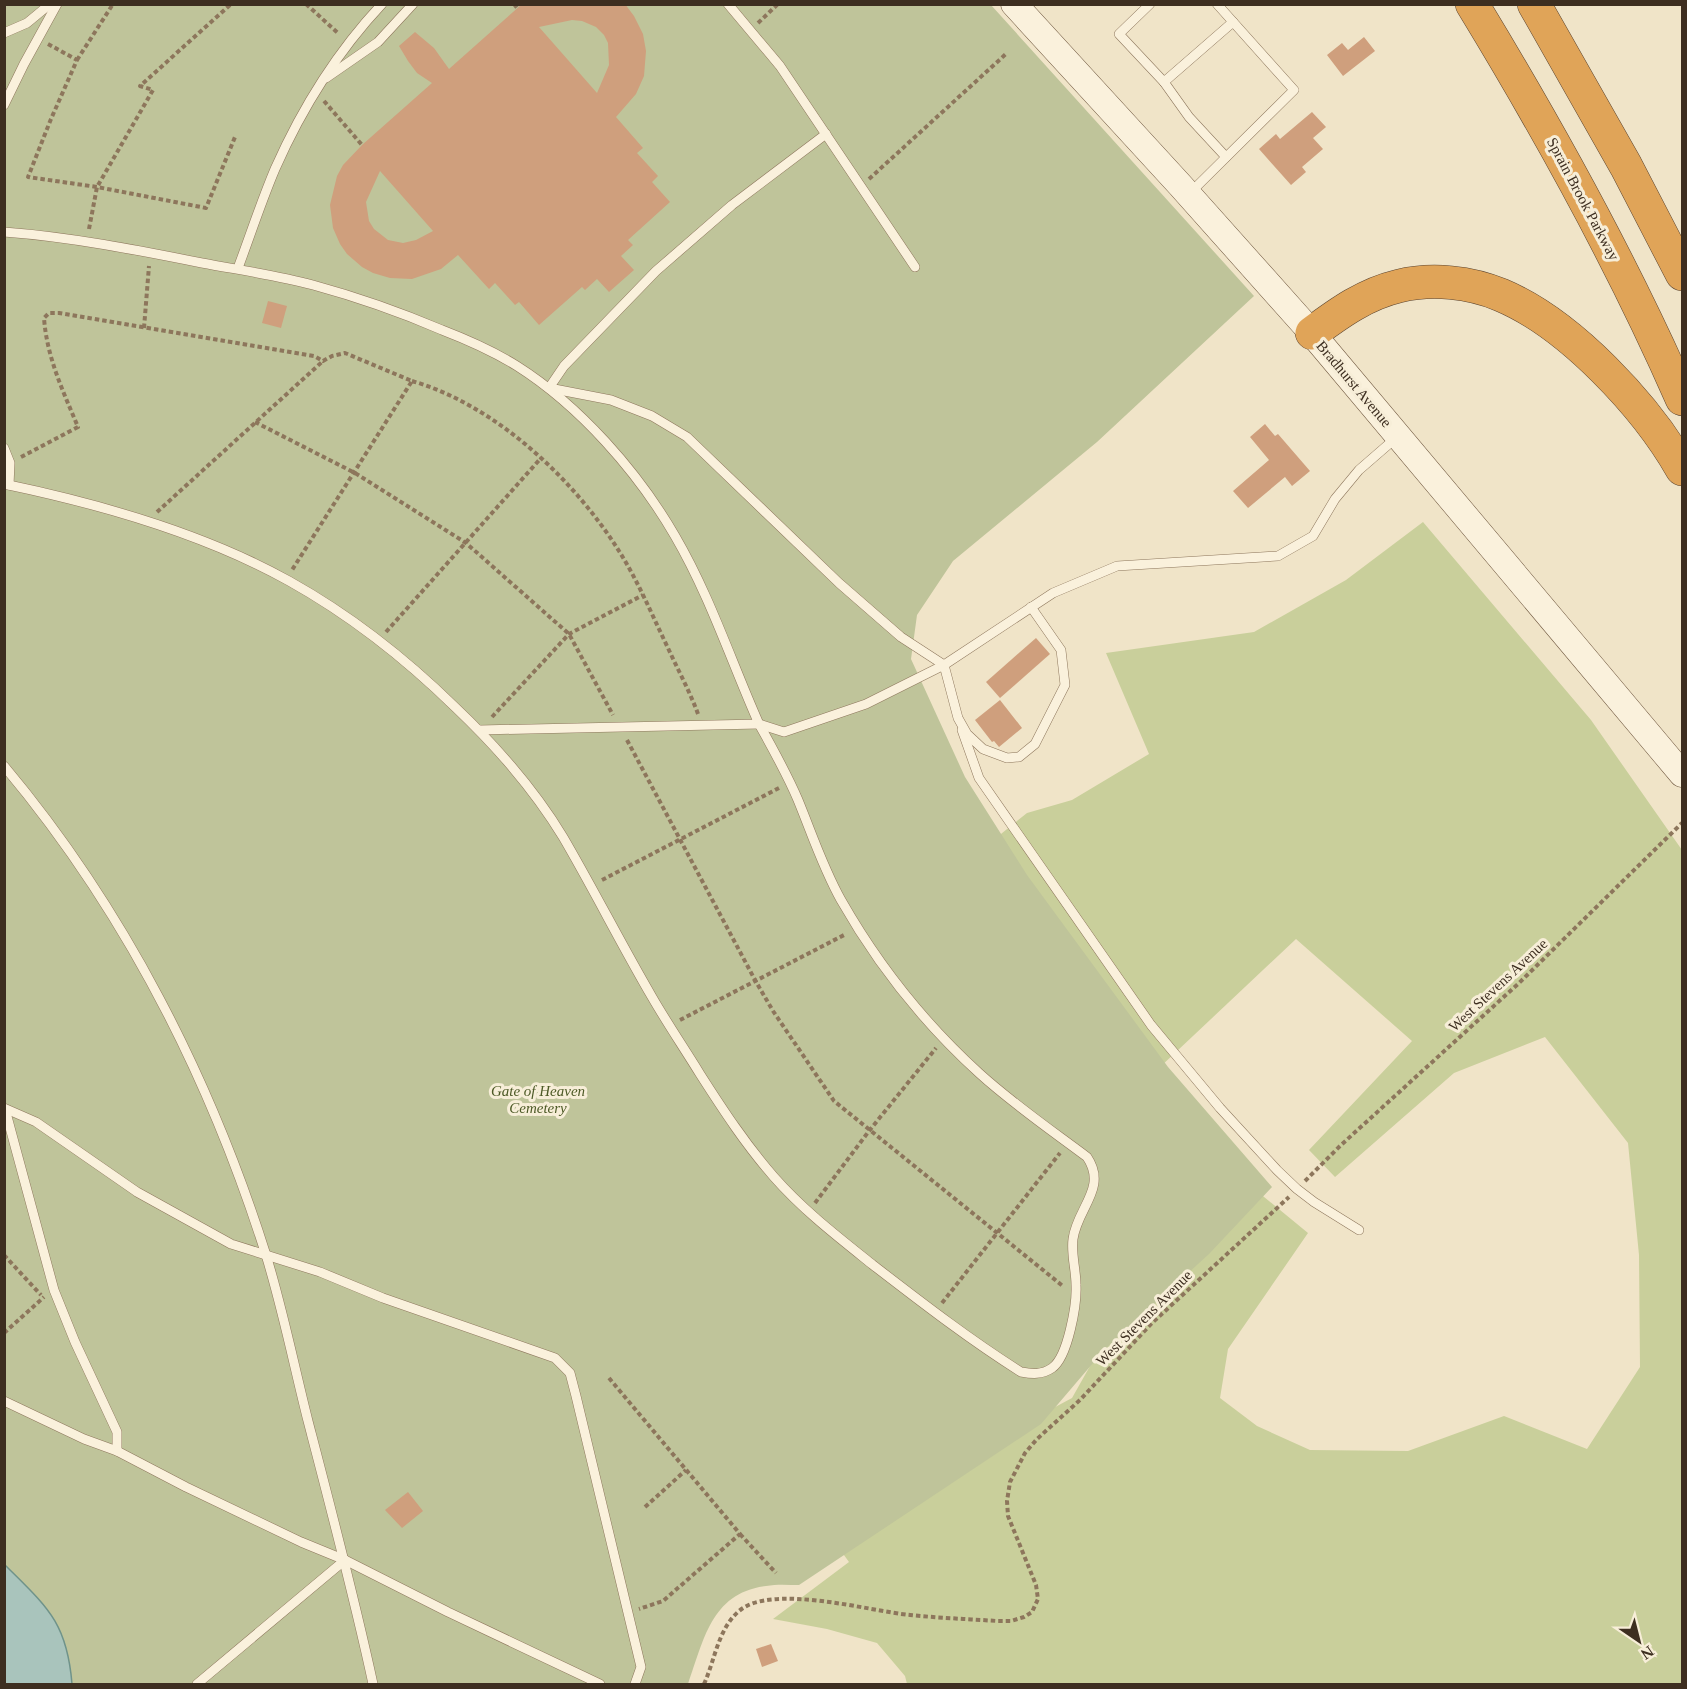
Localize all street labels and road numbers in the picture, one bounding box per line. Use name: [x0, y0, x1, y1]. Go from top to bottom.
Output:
street label: Sprain Brook Parkway: [1544, 135, 1622, 264]
street label: Bradhurst Avenue: [1313, 338, 1395, 431]
street label: West Stevens Avenue: [1446, 935, 1551, 1035]
street label: West Stevens Avenue: [1093, 1267, 1195, 1369]

